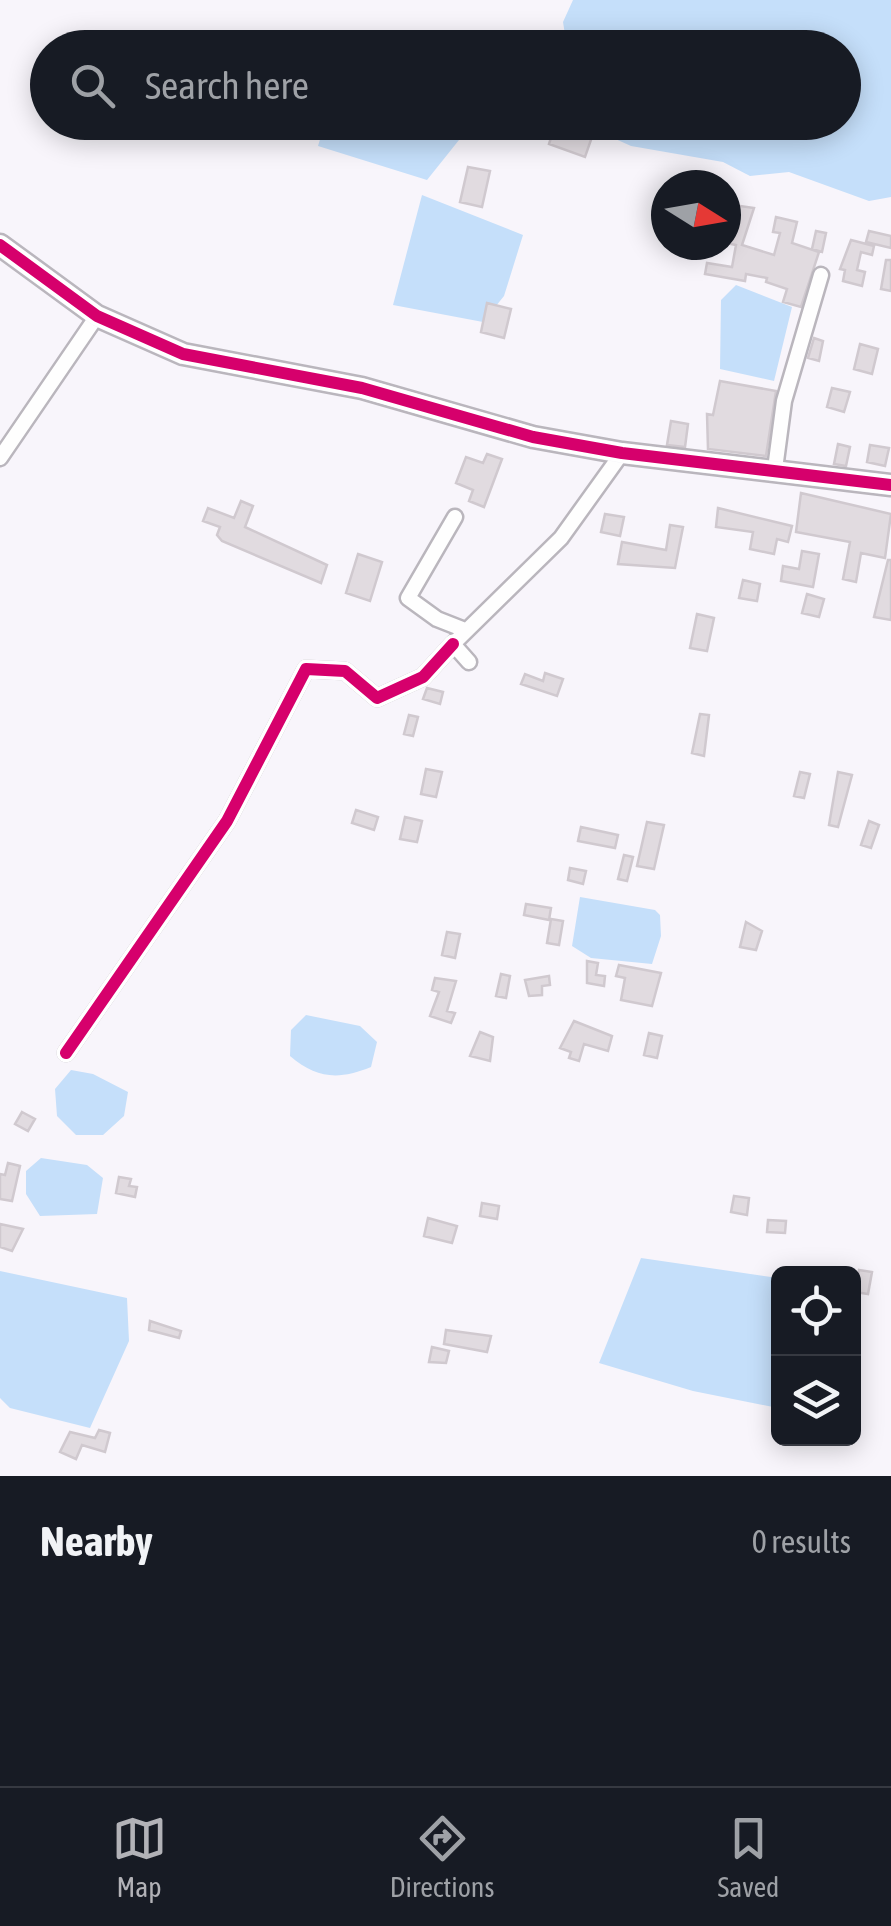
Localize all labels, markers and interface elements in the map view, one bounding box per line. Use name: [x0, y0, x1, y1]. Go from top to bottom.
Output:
search box: [30, 30, 861, 140]
icon: search: [65, 58, 120, 113]
text: Search here: [145, 64, 309, 107]
north arrow: [651, 170, 741, 260]
map controls: [771, 1266, 861, 1446]
button: locate: [771, 1266, 861, 1356]
button: layers: [771, 1356, 861, 1446]
text: Nearby: [40, 1517, 153, 1565]
text: 0 results: [752, 1523, 851, 1560]
tab: Map: [112, 1811, 167, 1903]
tab: Directions: [390, 1811, 494, 1903]
tab: Saved: [718, 1811, 779, 1903]

